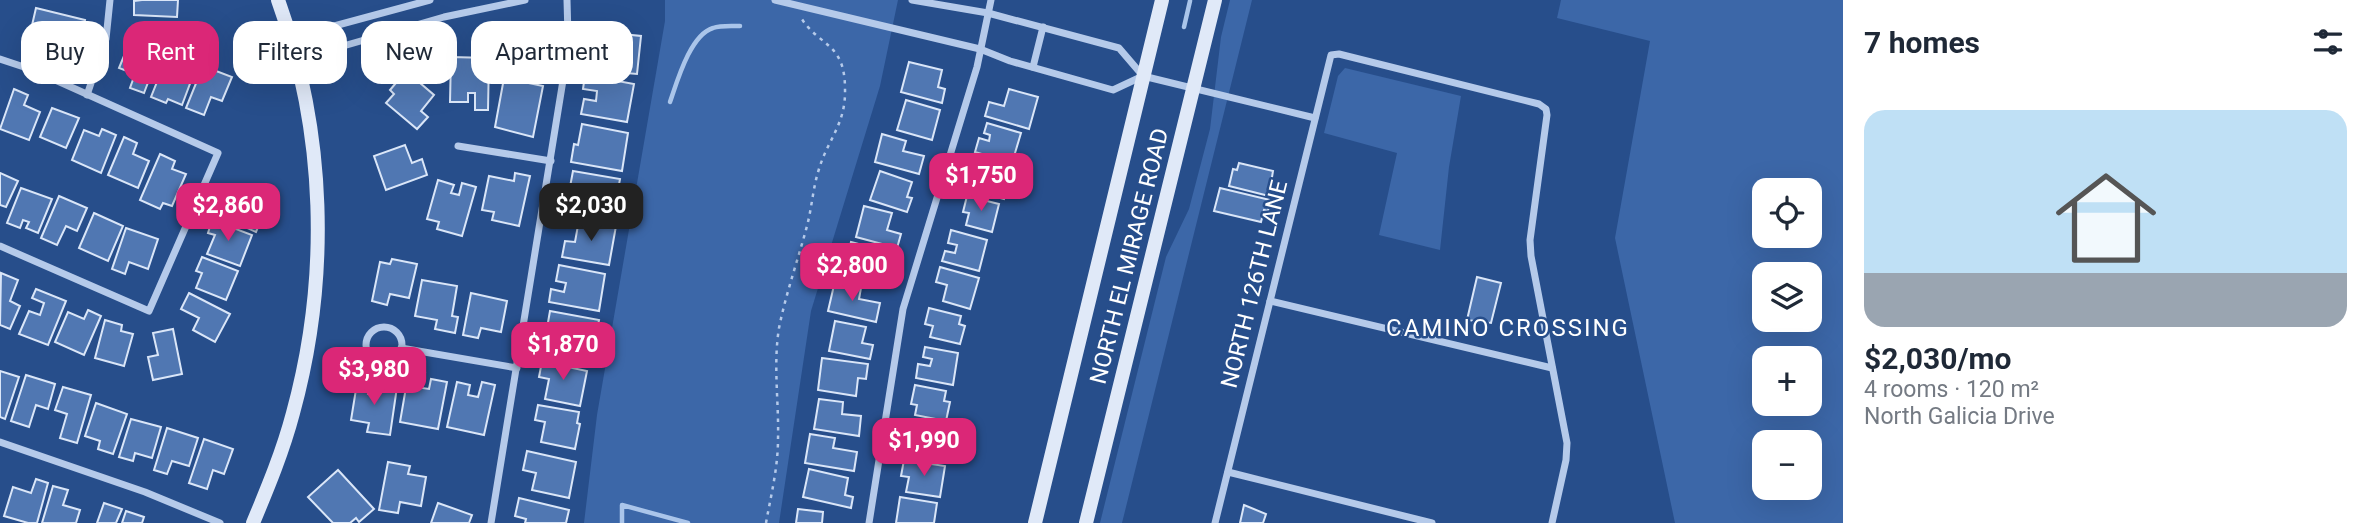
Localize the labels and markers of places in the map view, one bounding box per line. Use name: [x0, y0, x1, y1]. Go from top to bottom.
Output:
pin: $1,750: [924, 154, 1038, 213]
pin: $2,860: [171, 184, 285, 243]
pin: $2,030: [534, 184, 648, 243]
pin: $2,800: [795, 244, 909, 303]
pin: $1,870: [506, 322, 620, 382]
pin: $3,980: [317, 348, 431, 407]
pin: $1,990: [867, 419, 981, 478]

